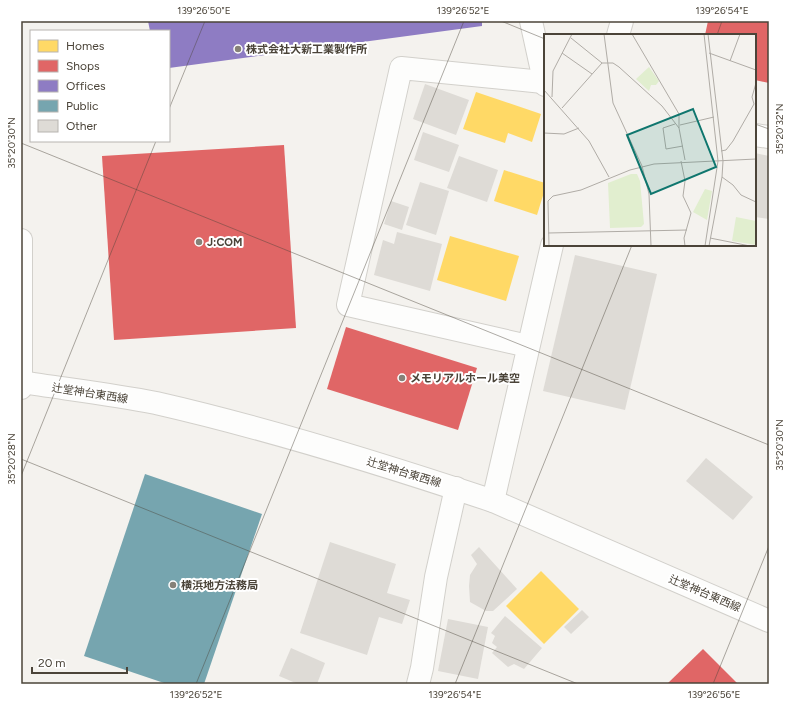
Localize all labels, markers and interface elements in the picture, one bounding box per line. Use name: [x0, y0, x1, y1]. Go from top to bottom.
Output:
text: 139°26'50"E: [177, 4, 231, 17]
text: 139°26'52"E: [437, 4, 489, 17]
text: 139°26'54"E: [695, 4, 749, 17]
legend: [30, 30, 170, 142]
inset map: [544, 34, 756, 246]
text: Homes: [66, 39, 105, 53]
place label: 株式会社大新工業製作所: [246, 43, 367, 56]
marker: 株式会社大新工業製作所: [233, 44, 243, 54]
text: Shops: [66, 59, 100, 73]
text: Offices: [66, 79, 106, 93]
text: Public: [66, 99, 99, 113]
text: 35°20'32"N: [773, 104, 786, 154]
text: 35°20'30"N: [5, 117, 18, 169]
text: Other: [66, 119, 97, 133]
place label: J:COM: [207, 236, 242, 249]
marker: J:COM: [194, 237, 204, 247]
place label: メモリアルホール美空: [410, 372, 520, 385]
marker: メモリアルホール美空: [397, 373, 407, 383]
street label: 辻堂神台東西線: [51, 381, 129, 406]
text: 35°20'30"N: [773, 419, 786, 471]
text: 35°20'28"N: [5, 433, 18, 485]
street label: 辻堂神台東西線: [365, 455, 443, 490]
street label: 辻堂神台東西線: [667, 572, 743, 614]
place label: 横浜地方法務局: [181, 579, 258, 592]
marker: 横浜地方法務局: [168, 580, 178, 590]
scale bar: [32, 649, 127, 675]
text: 20 m: [38, 656, 66, 670]
text: 139°26'52"E: [170, 688, 222, 701]
text: 139°26'54"E: [428, 688, 482, 701]
text: 139°26'56"E: [688, 688, 740, 701]

